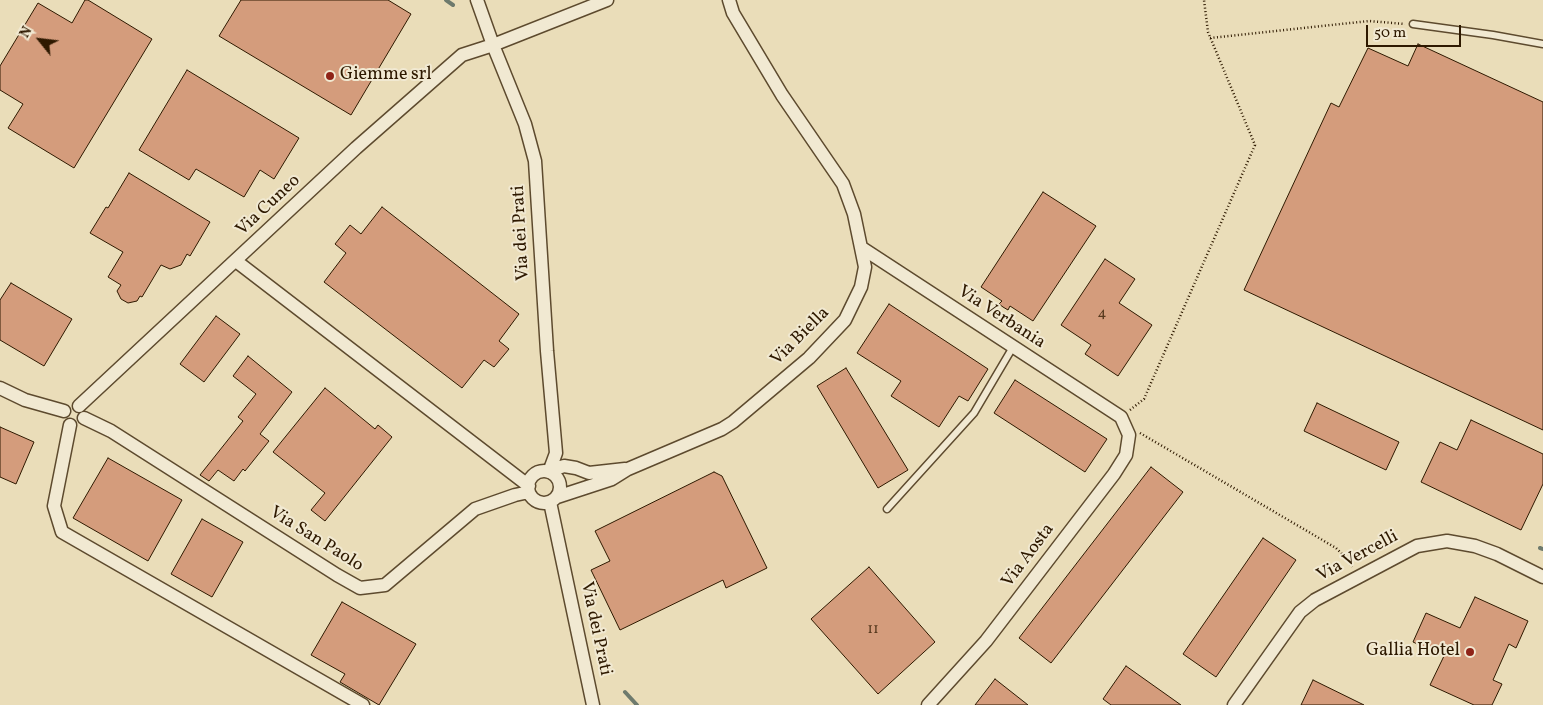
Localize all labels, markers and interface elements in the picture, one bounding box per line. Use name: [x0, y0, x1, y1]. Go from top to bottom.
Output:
north arrow: [15, 15, 65, 65]
scale bar: [1368, 15, 1463, 47]
text: N: [16, 23, 37, 42]
text: 50 m: [1374, 23, 1406, 44]
place label: Giemme srl: [340, 65, 432, 87]
marker: Giemme srl: [324, 70, 336, 82]
street label: Via Cuneo: [232, 171, 306, 241]
street label: Via dei Prati: [509, 185, 535, 281]
street label: Via Verbania: [953, 282, 1049, 354]
street label: Via Biella: [767, 303, 835, 371]
house number: 4: [1098, 305, 1106, 323]
street label: Via San Paolo: [265, 503, 367, 577]
street label: Via Aosta: [998, 520, 1060, 592]
street label: Via Vercelli: [1314, 527, 1402, 587]
street label: Via dei Prati: [575, 580, 615, 678]
house number: 11: [867, 621, 879, 639]
place label: Gallia Hotel: [1366, 641, 1460, 663]
marker: Gallia Hotel: [1464, 646, 1476, 658]

